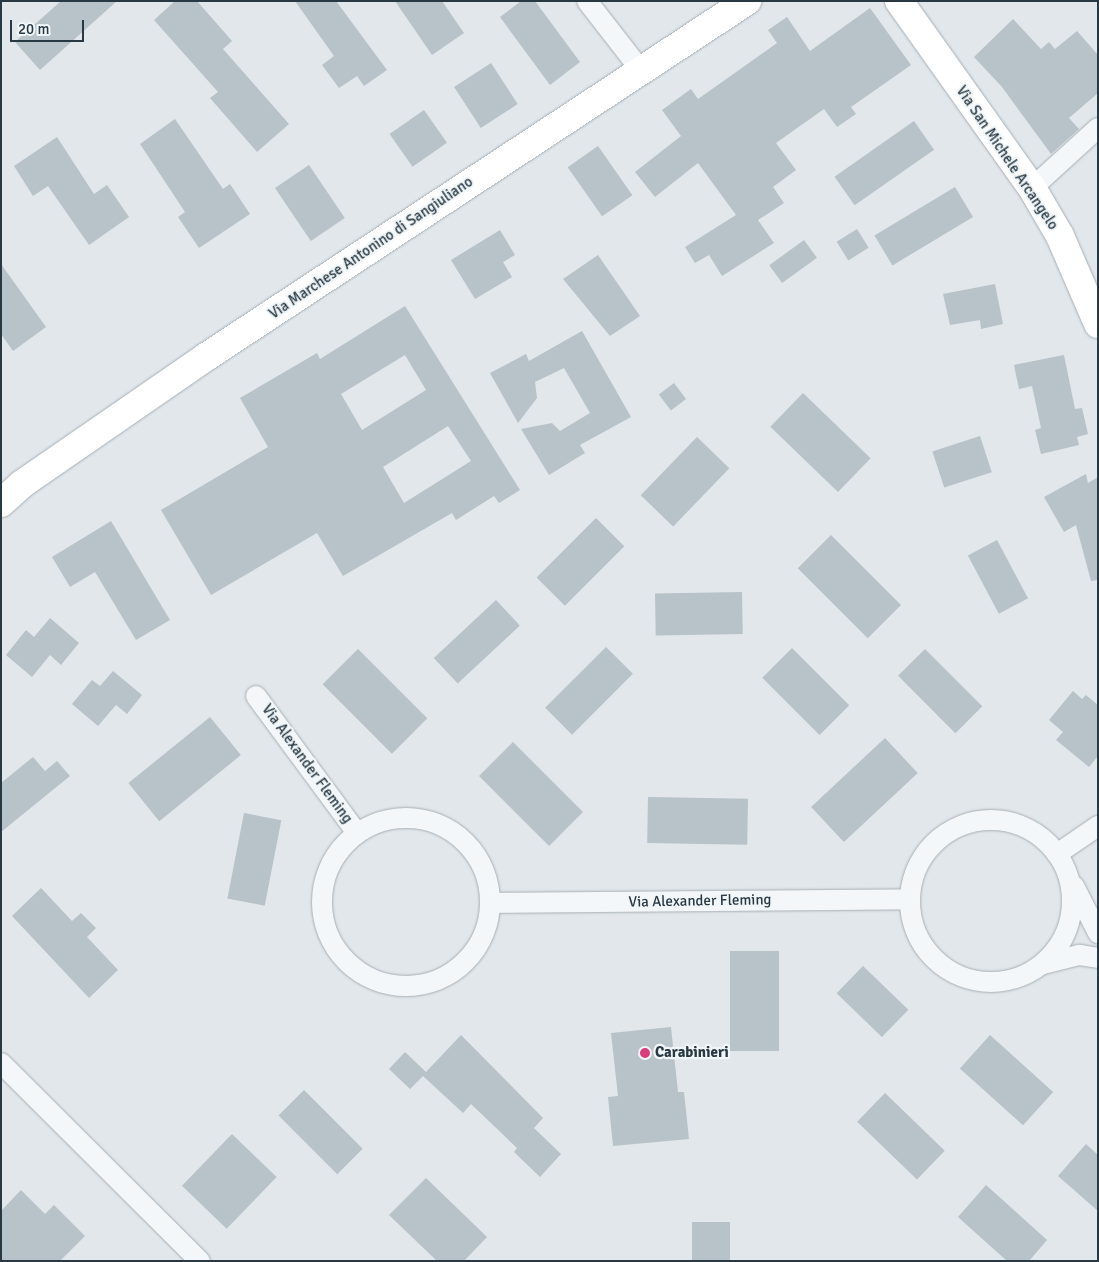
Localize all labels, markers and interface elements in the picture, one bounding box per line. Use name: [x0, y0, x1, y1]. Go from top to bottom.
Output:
scale bar: [12, 10, 86, 42]
text: 20 m: [18, 20, 49, 38]
street label: Via San Michele Arcangelo: [952, 83, 1062, 233]
street label: Via Marchese Antonino di Sangiuliano: [266, 173, 476, 323]
street label: Via Alexander Fleming: [258, 701, 356, 827]
street label: Via Alexander Fleming: [628, 891, 772, 911]
place label: Carabinieri: [655, 1044, 729, 1062]
marker: Carabinieri: [639, 1047, 651, 1059]

